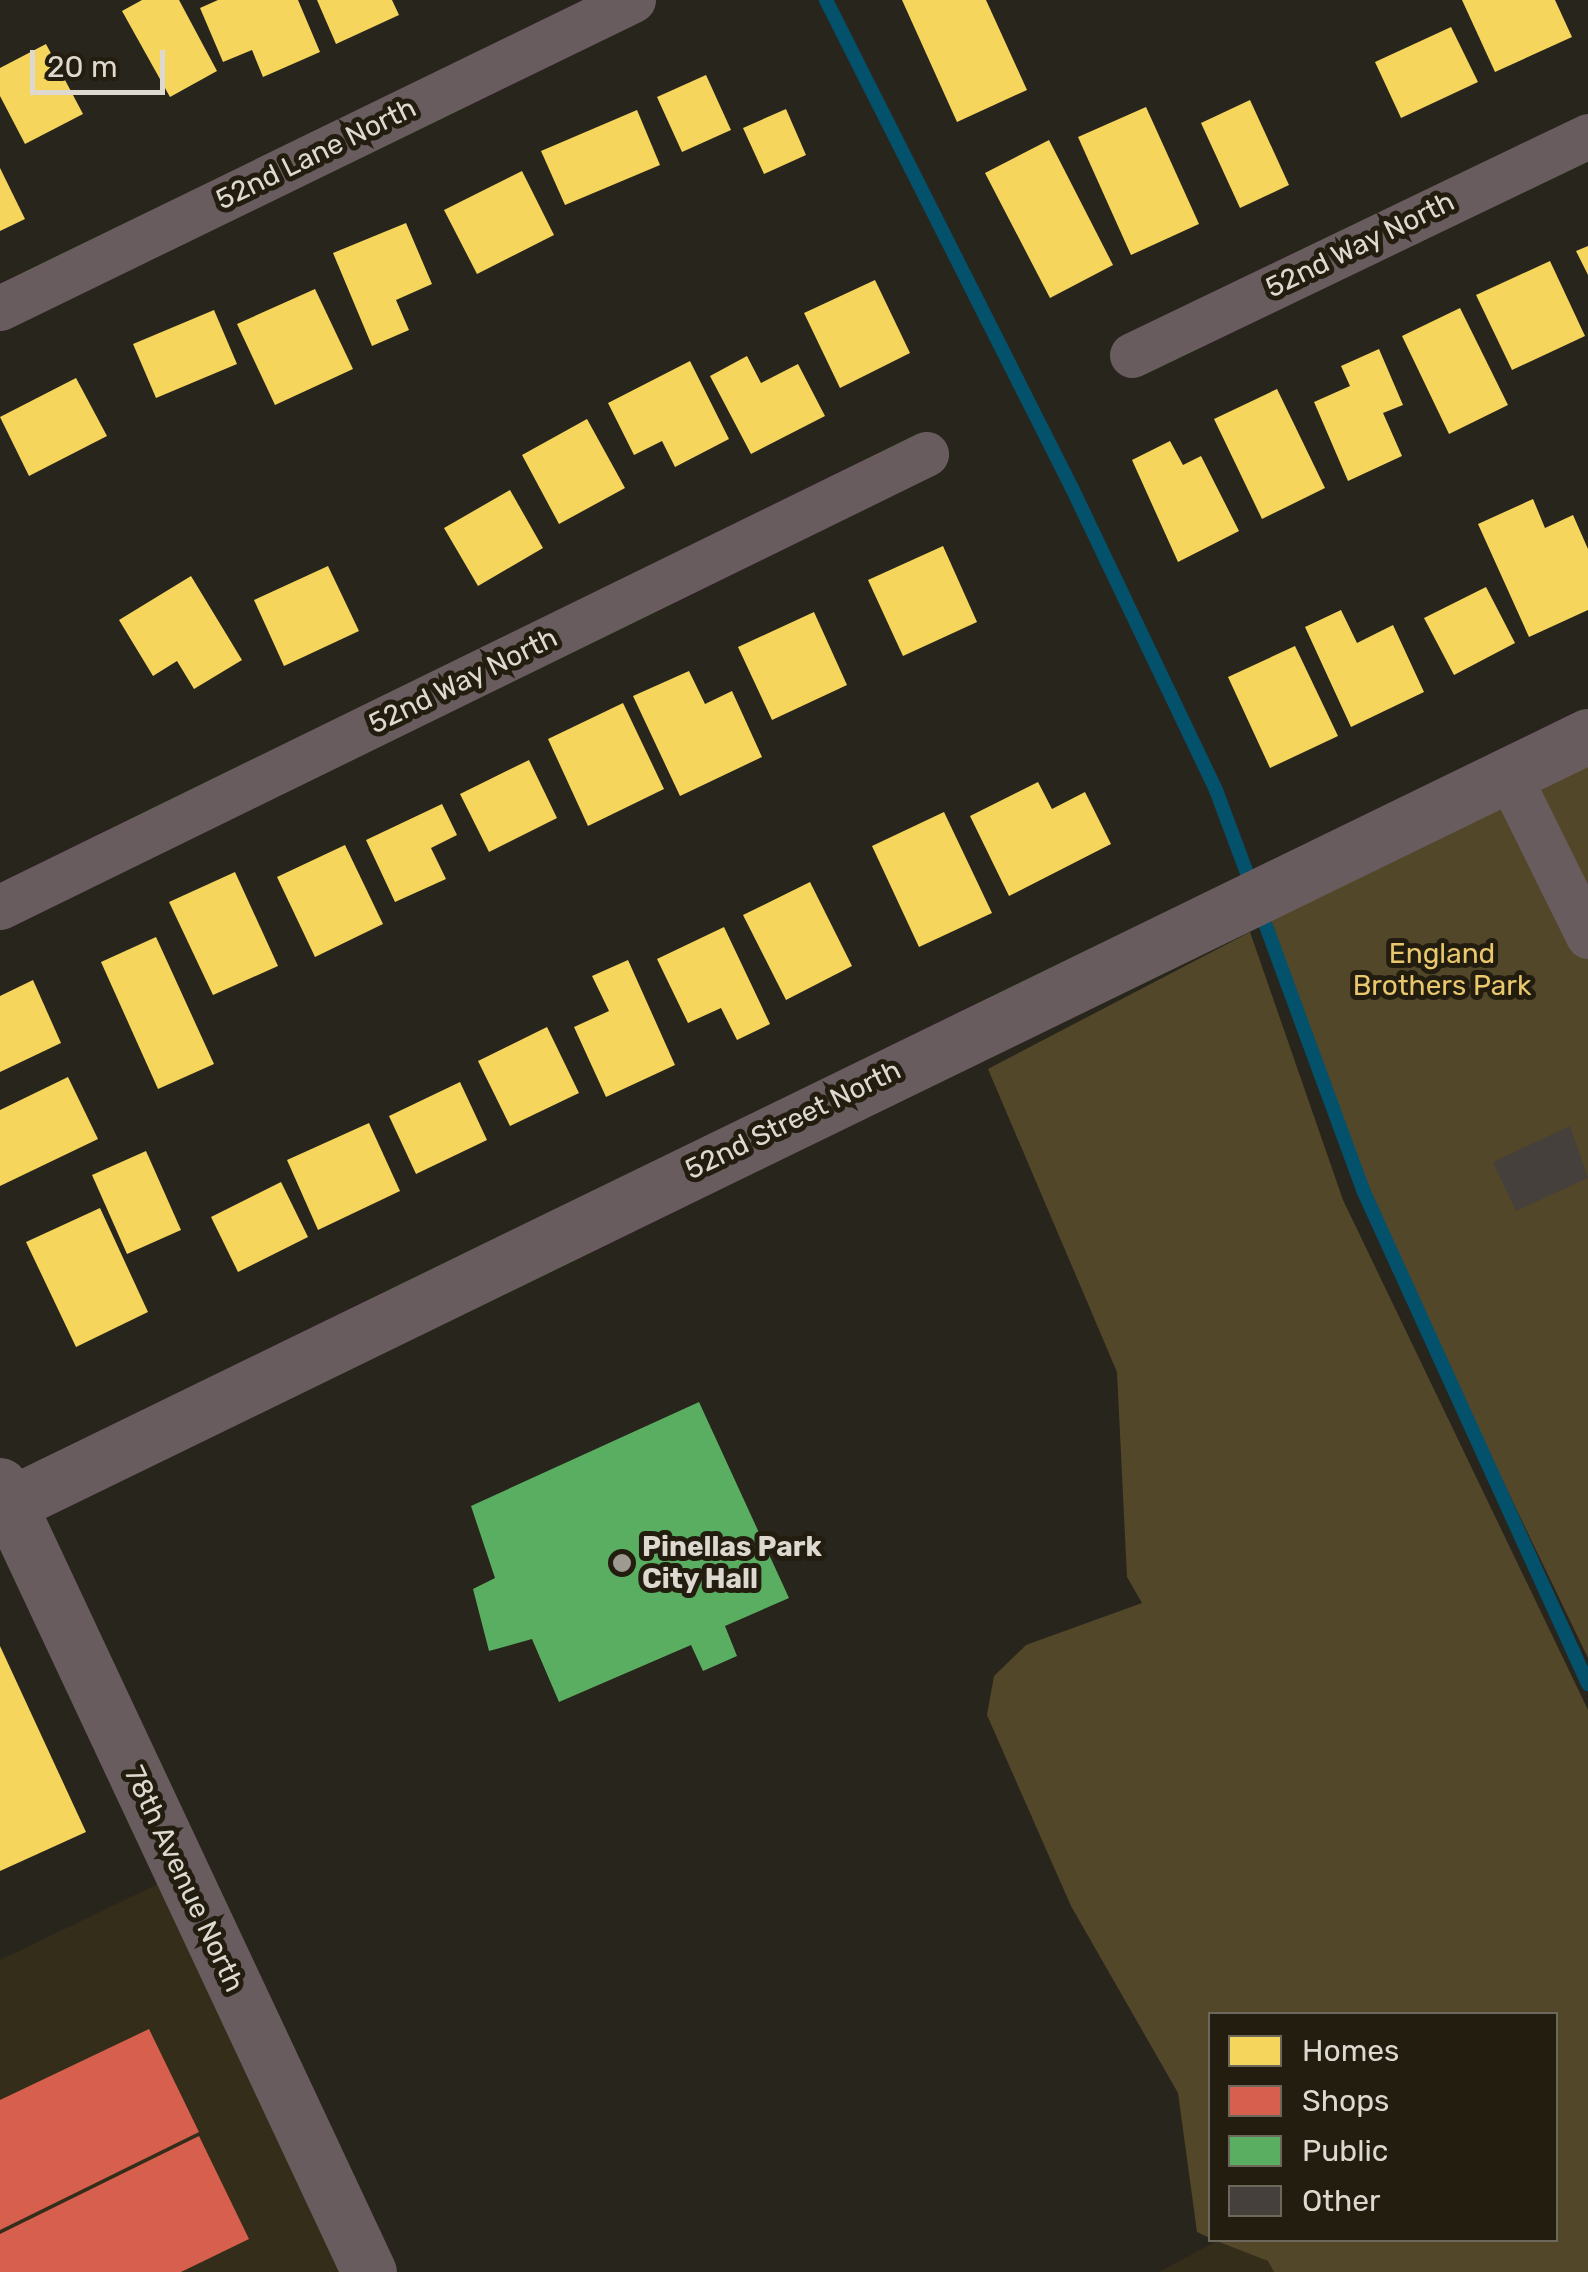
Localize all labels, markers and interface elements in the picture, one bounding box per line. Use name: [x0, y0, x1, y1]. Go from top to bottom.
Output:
scale bar: [35, 30, 170, 92]
text: 20 m: [47, 49, 118, 85]
street label: 52nd Lane North: [210, 91, 422, 217]
street label: 52nd Way North: [1260, 185, 1460, 305]
street label: 52nd Way North: [363, 621, 563, 741]
park label: England Brothers Park: [1353, 937, 1531, 1003]
street label: 52nd Street North: [680, 1053, 906, 1187]
place label: Pinellas Park City Hall: [642, 1530, 822, 1596]
marker: Pinellas Park City Hall: [611, 1552, 633, 1574]
street label: 78th Avenue North: [117, 1760, 251, 1998]
legend: [1208, 2012, 1558, 2242]
text: Homes: [1302, 2033, 1399, 2069]
text: Shops: [1302, 2083, 1389, 2119]
text: Public: [1302, 2133, 1388, 2169]
text: Other: [1302, 2183, 1381, 2219]

